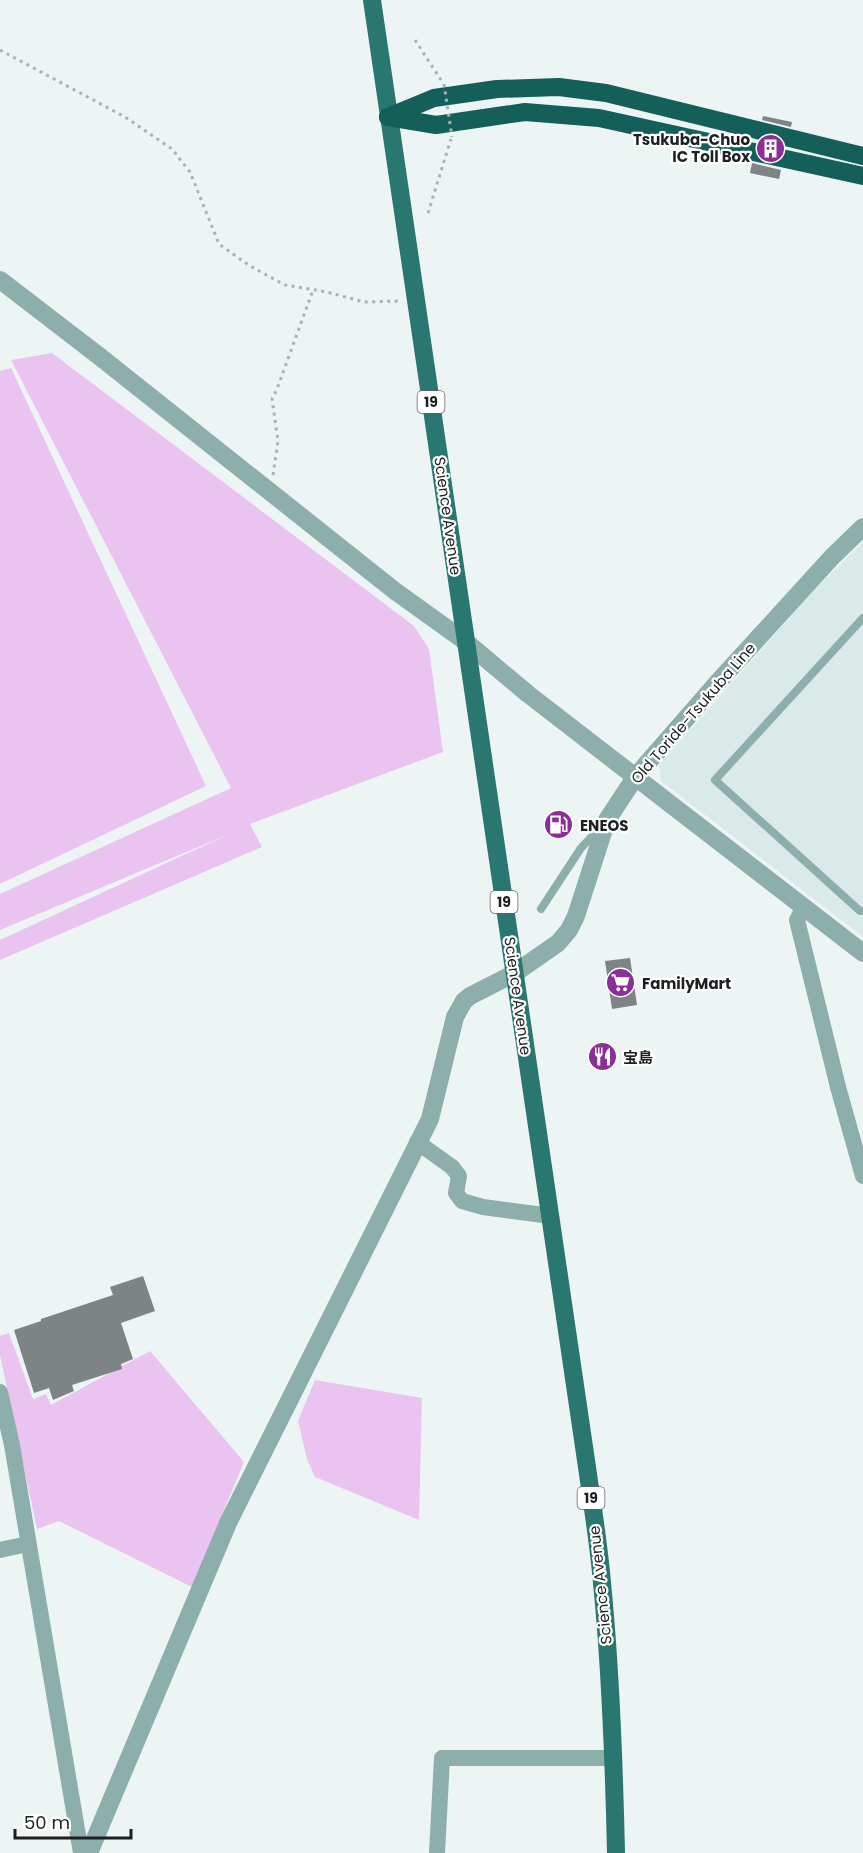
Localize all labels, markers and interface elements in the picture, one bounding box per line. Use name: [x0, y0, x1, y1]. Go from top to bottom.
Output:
place label: Tsukuba-Chuo IC Toll Box: [633, 129, 750, 167]
building icon: Tsukuba-Chuo IC Toll Box: [755, 132, 787, 164]
road number: 19: [418, 391, 444, 413]
street label: Science Avenue: [429, 455, 467, 577]
street label: Old Toride-Tsukuba Line: [626, 638, 760, 788]
fuel station icon: ENEOS: [543, 809, 575, 841]
place label: ENEOS: [580, 815, 629, 836]
road number: 19: [490, 891, 518, 913]
street label: Science Avenue: [499, 935, 537, 1057]
supermarket icon: FamilyMart: [605, 967, 637, 999]
place label: FamilyMart: [642, 973, 731, 994]
restaurant icon: 宝島: [586, 1041, 618, 1073]
place label: 宝島: [623, 1047, 653, 1068]
road number: 19: [578, 1487, 604, 1509]
street label: Science Avenue: [583, 1525, 617, 1645]
scale bar: [15, 1802, 130, 1840]
text: 50 m: [24, 1810, 70, 1835]

